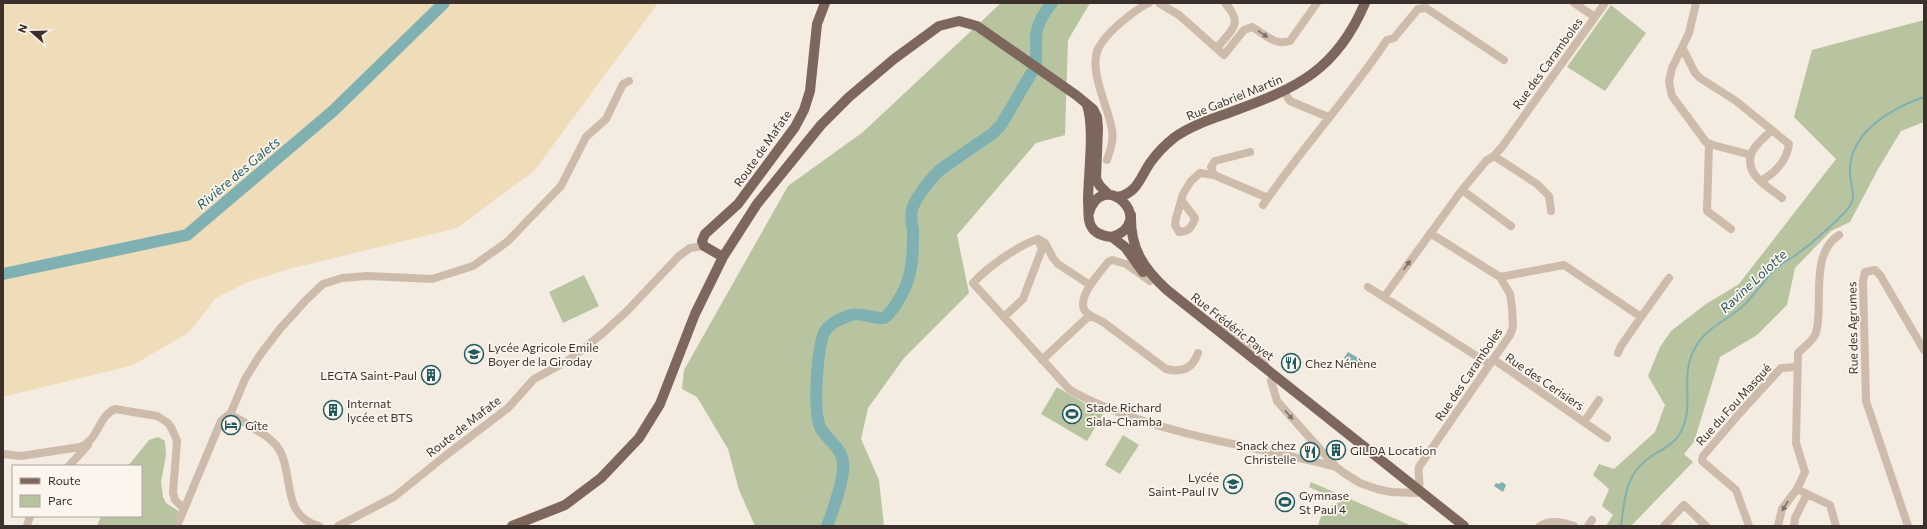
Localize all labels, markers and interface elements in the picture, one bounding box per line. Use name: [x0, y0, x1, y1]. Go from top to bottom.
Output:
north arrow: [12, 12, 52, 52]
street label: Rue des Caramboles: [1509, 15, 1585, 111]
text: N: [15, 22, 30, 35]
one-way arrow: [1258, 30, 1268, 38]
street label: Rue Gabriel Martin: [1184, 71, 1284, 123]
street label: Route de Mafate: [730, 107, 794, 189]
water label: Rivière des Galets: [193, 134, 283, 212]
water label: Ravine Lolotte: [1716, 246, 1790, 316]
one-way arrow: [1403, 260, 1411, 270]
street label: Rue des Agrumes: [1844, 282, 1860, 374]
street label: Rue Frédéric Payet: [1189, 289, 1277, 363]
street label: Rue des Caramboles: [1432, 325, 1504, 423]
place label: Lycée Agricole Emile Boyer de la Giroday: [488, 340, 599, 368]
school or university icon: Lycée Agricole Emile Boyer de la Giroday: [463, 343, 485, 365]
street label: Rue des Cerisiers: [1503, 350, 1587, 412]
restaurant icon: Chez Nénène: [1280, 352, 1302, 374]
place label: Chez Nénène: [1305, 356, 1376, 370]
street label: Rue du Fou Masqué: [1693, 360, 1773, 448]
building icon: LEGTA Saint-Paul: [420, 364, 442, 386]
place label: LEGTA Saint-Paul: [320, 368, 417, 382]
street label: Route de Mafate: [423, 393, 503, 459]
place label: Internat lycée et BTS: [347, 396, 413, 424]
building icon: Internat lycée et BTS: [322, 399, 344, 421]
place label: Stade Richard Siala-Chamba: [1086, 400, 1162, 428]
sports icon: Stade Richard Siala-Chamba: [1061, 403, 1083, 425]
one-way arrow: [1284, 410, 1293, 420]
hotel icon: Gîte: [220, 414, 242, 436]
place label: Gîte: [245, 418, 268, 432]
place label: Snack chez Christelle: [1236, 438, 1296, 466]
building icon: GILDA Location: [1325, 439, 1347, 461]
restaurant icon: Snack chez Christelle: [1299, 441, 1321, 463]
place label: GILDA Location: [1350, 443, 1436, 457]
legend: [12, 465, 142, 517]
place label: Lycée Saint-Paul IV: [1148, 470, 1219, 498]
text: Route: [48, 473, 81, 487]
school or university icon: Lycée Saint-Paul IV: [1222, 473, 1244, 495]
place label: Gymnase St Paul 4: [1299, 488, 1349, 516]
sports icon: Gymnase St Paul 4: [1274, 491, 1296, 513]
text: Parc: [48, 493, 72, 507]
one-way arrow: [1781, 501, 1789, 511]

